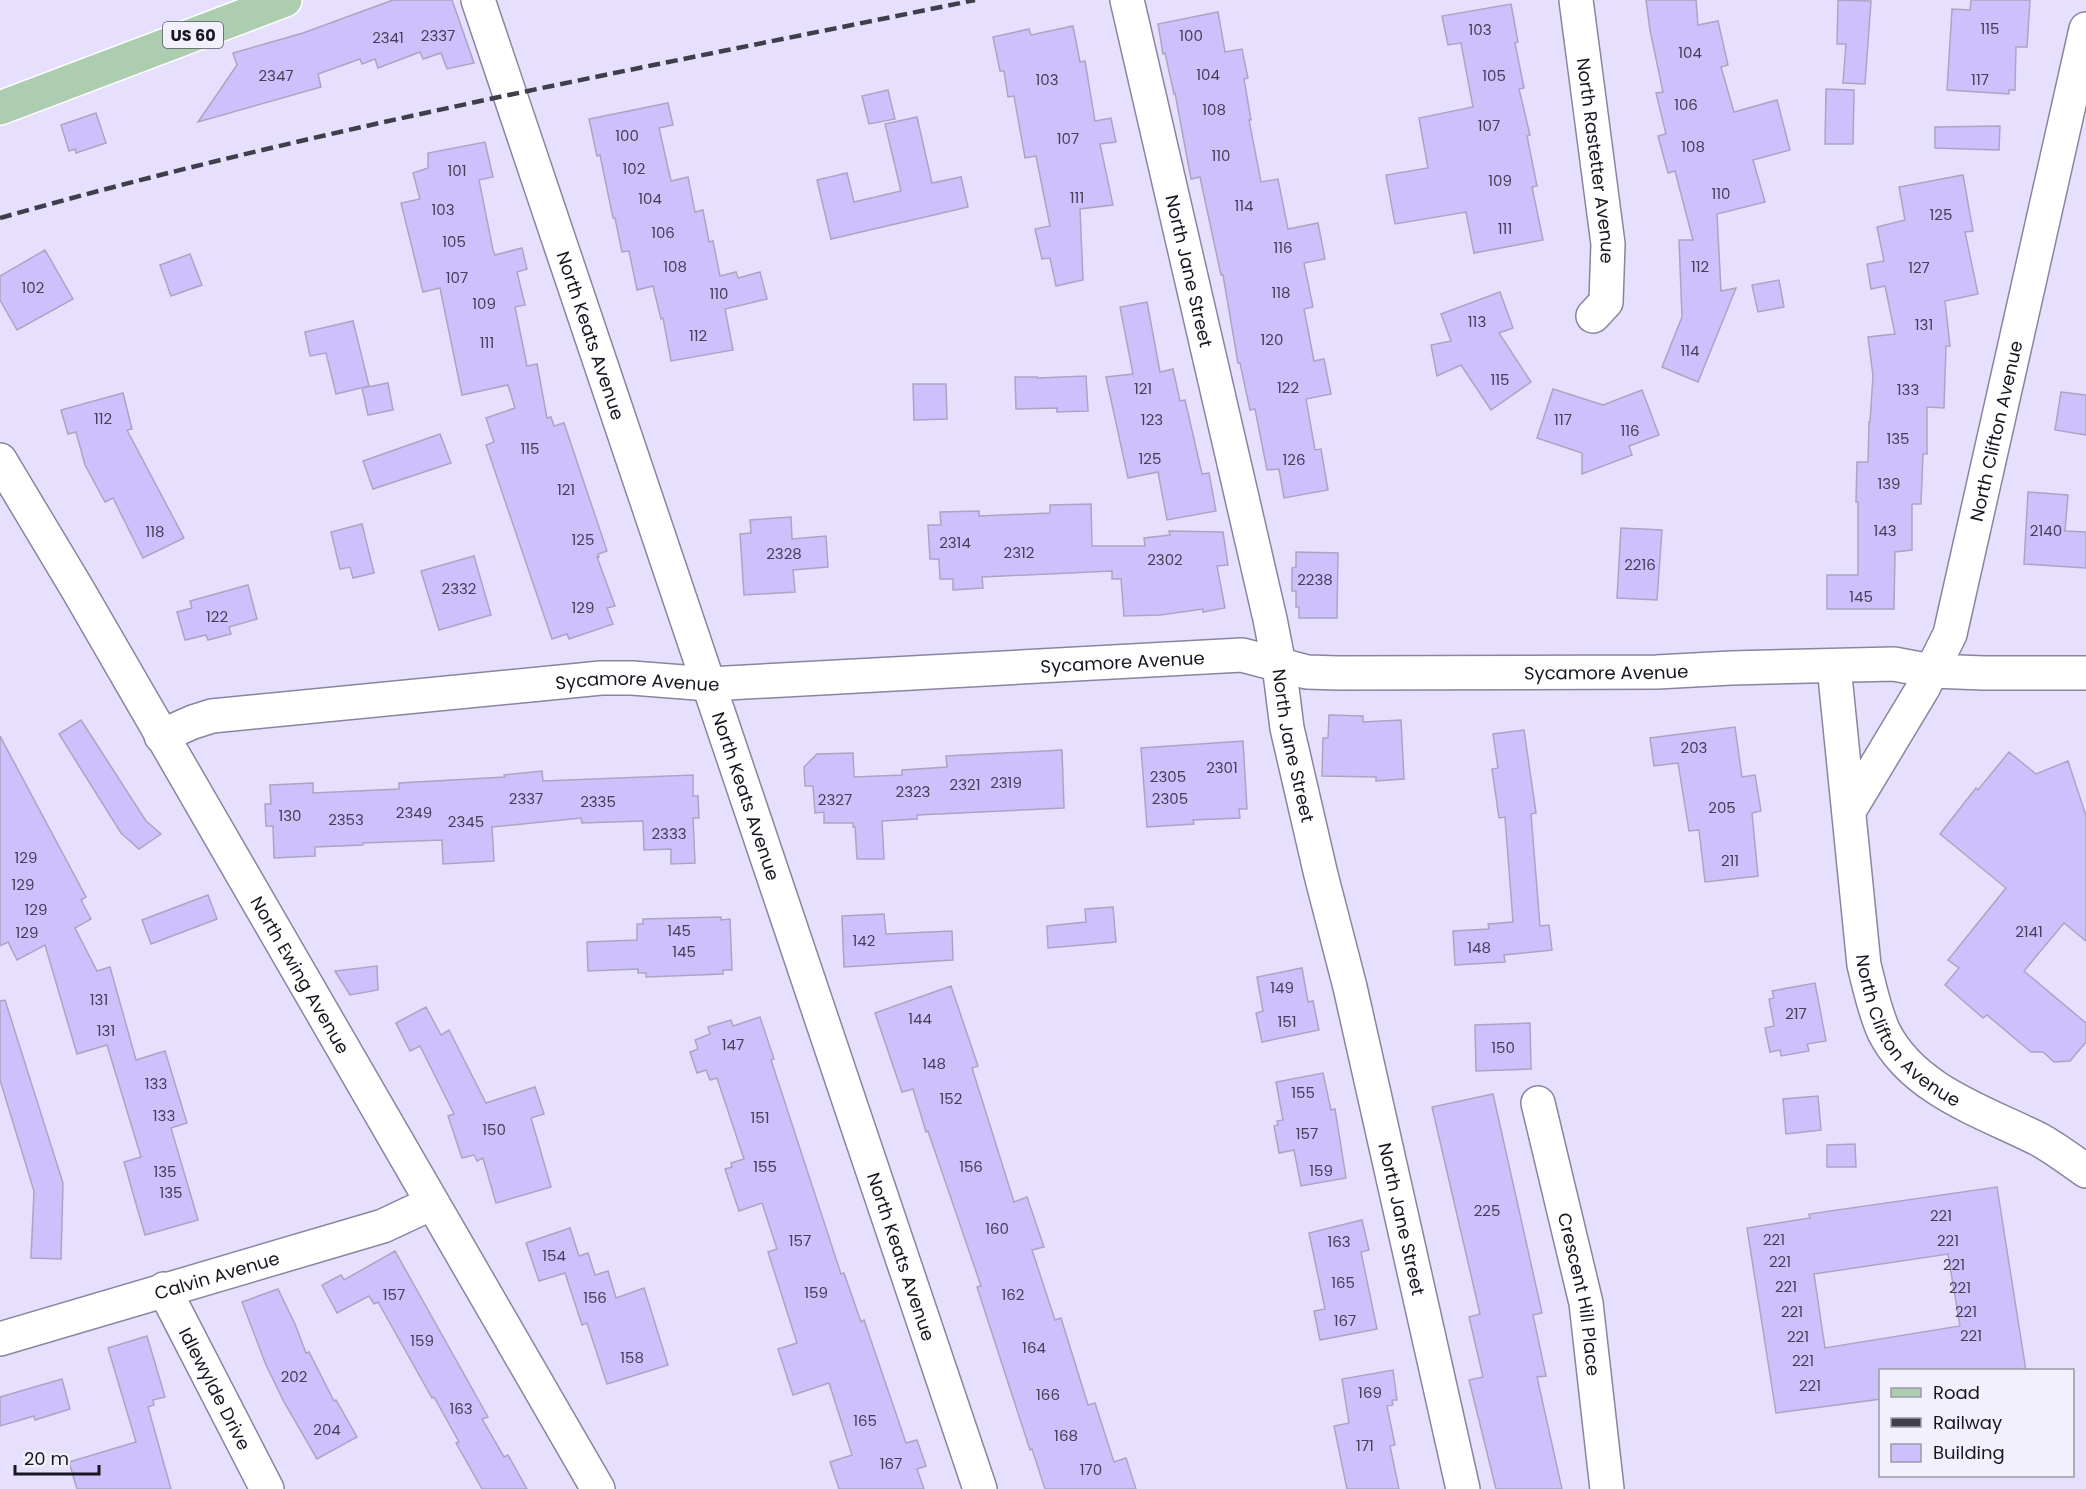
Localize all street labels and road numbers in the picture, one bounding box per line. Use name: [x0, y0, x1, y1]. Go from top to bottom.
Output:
road number: US 60: [163, 22, 223, 48]
street label: North Rastetter Avenue: [1571, 56, 1621, 264]
street label: North Jane Street: [1160, 192, 1219, 350]
street label: North Keats Avenue: [551, 248, 631, 423]
street label: North Clifton Avenue: [1963, 338, 2028, 524]
street label: Sycamore Avenue: [1040, 645, 1205, 678]
street label: Sycamore Avenue: [1524, 658, 1689, 685]
street label: Sycamore Avenue: [554, 665, 720, 697]
street label: North Jane Street: [1267, 667, 1321, 825]
street label: North Keats Avenue: [706, 708, 786, 884]
street label: North Ewing Avenue: [245, 891, 356, 1058]
street label: North Clifton Avenue: [1850, 953, 1965, 1112]
street label: North Jane Street: [1373, 1140, 1432, 1298]
street label: North Keats Avenue: [862, 1169, 942, 1344]
street label: Crescent Hill Place: [1552, 1210, 1607, 1377]
street label: Calvin Avenue: [151, 1245, 282, 1305]
street label: Idlewylde Drive: [173, 1323, 257, 1454]

